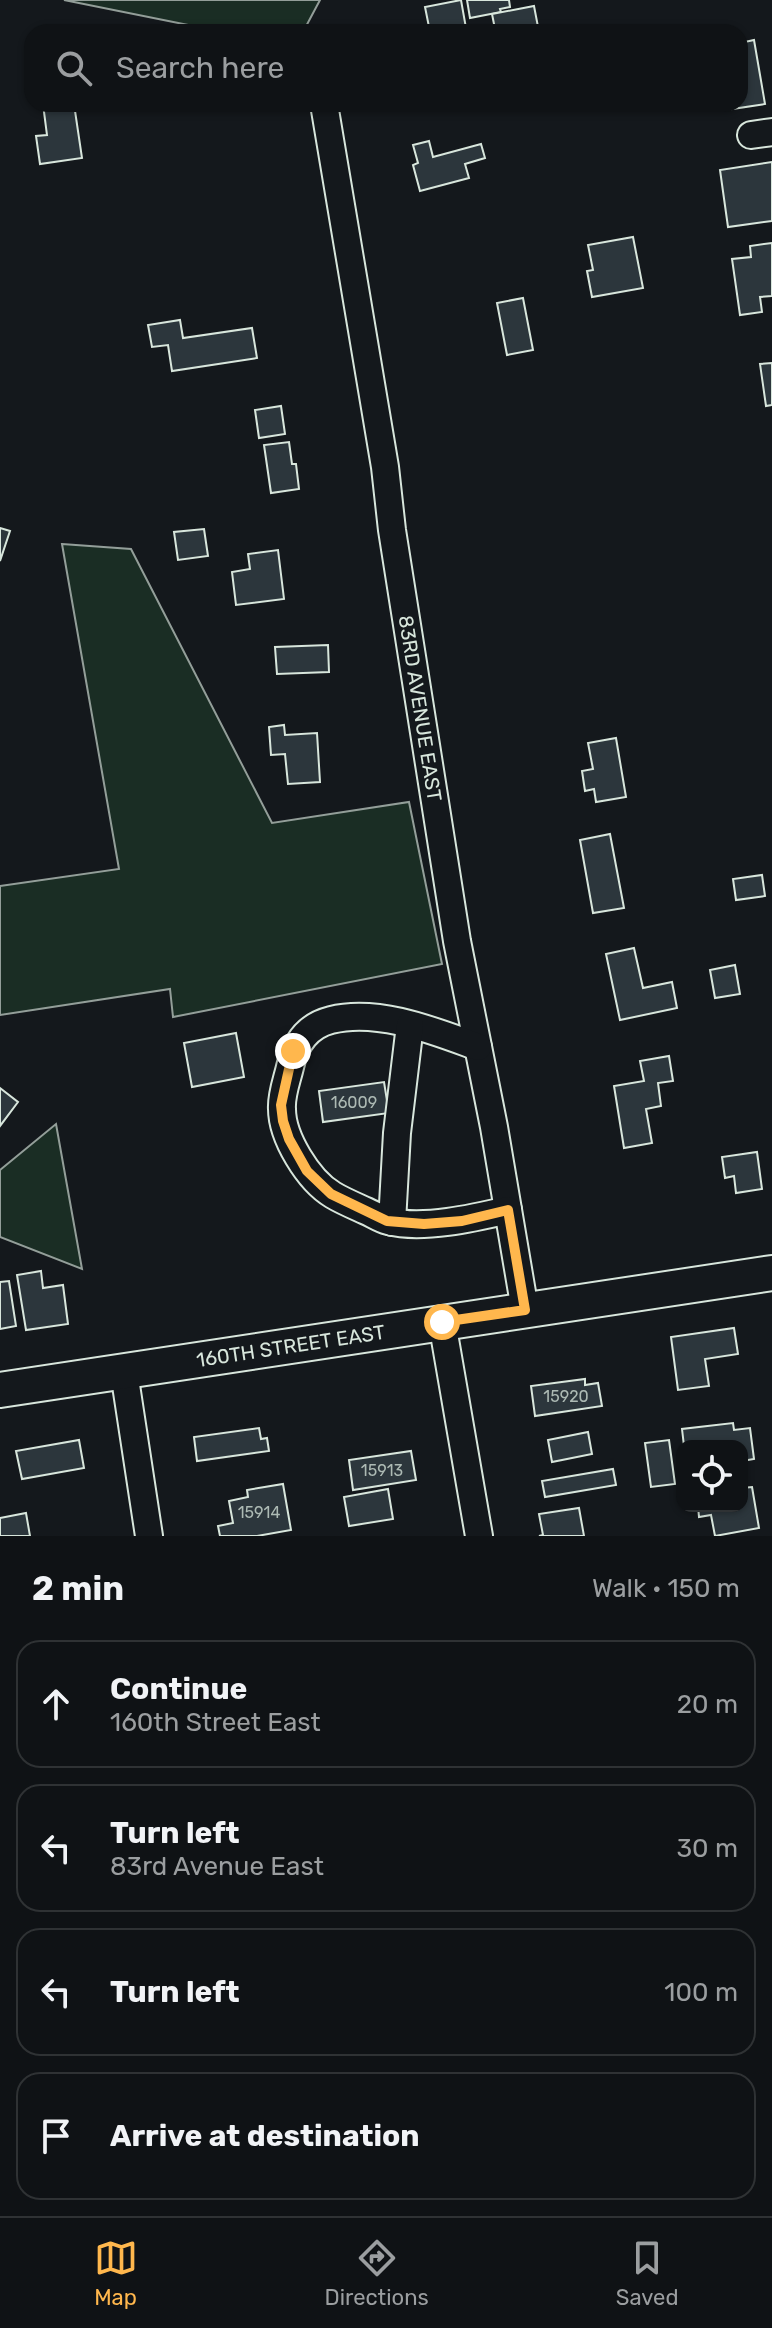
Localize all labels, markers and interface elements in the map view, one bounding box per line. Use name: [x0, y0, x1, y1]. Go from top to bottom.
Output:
search box: [24, 24, 748, 112]
icon: search: [52, 46, 96, 90]
text: Search here: [116, 50, 284, 86]
street label: 83RD AVENUE EAST: [394, 614, 447, 803]
route end: [275, 1033, 311, 1069]
house number: 16009: [331, 1093, 377, 1112]
route start: [424, 1304, 460, 1340]
street label: 160TH STREET EAST: [195, 1320, 387, 1372]
house number: 15920: [543, 1387, 589, 1406]
map controls: [676, 1440, 748, 1512]
button: locate: [676, 1440, 748, 1512]
house number: 15913: [361, 1461, 403, 1480]
house number: 15914: [238, 1503, 280, 1522]
text: 2 min: [32, 1568, 124, 1609]
text: Walk · 150 m: [592, 1573, 740, 1604]
text: Continue: [110, 1671, 247, 1707]
icon: ahead: [34, 1682, 78, 1726]
text: 20 m: [677, 1689, 738, 1720]
text: 160th Street East: [110, 1707, 321, 1738]
text: Turn left: [110, 1815, 240, 1851]
icon: left: [34, 1826, 78, 1870]
text: 30 m: [676, 1833, 738, 1864]
text: 83rd Avenue East: [110, 1851, 324, 1882]
icon: left: [34, 1970, 78, 2014]
text: Turn left: [110, 1974, 240, 2010]
text: 100 m: [664, 1977, 738, 2008]
icon: arrive: [34, 2114, 78, 2158]
text: Arrive at destination: [110, 2118, 420, 2154]
tab: Map: [94, 2236, 138, 2311]
tab: Directions: [325, 2236, 429, 2311]
tab: Saved: [616, 2236, 679, 2311]

